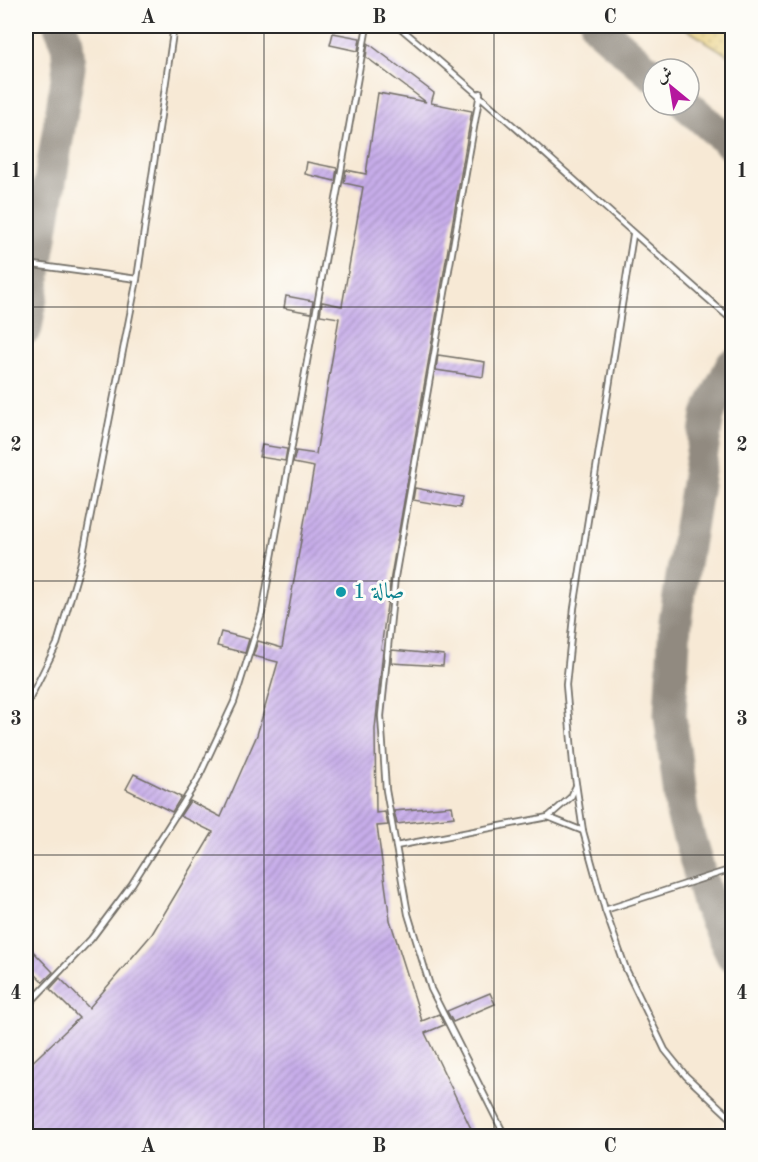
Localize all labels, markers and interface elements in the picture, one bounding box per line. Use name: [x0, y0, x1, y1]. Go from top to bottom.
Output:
text: A: [140, 8, 156, 28]
text: B: [372, 8, 386, 28]
text: C: [603, 8, 617, 28]
north arrow: [641, 57, 701, 117]
text: ش: [654, 65, 675, 87]
text: 1: [10, 162, 22, 182]
text: 1: [736, 162, 748, 182]
text: 2: [10, 436, 22, 456]
text: 2: [736, 436, 748, 456]
place label: صالة 1: [353, 581, 404, 603]
marker: صالة 1: [334, 585, 348, 599]
text: 3: [10, 710, 22, 730]
text: 3: [736, 710, 748, 730]
text: 4: [10, 984, 22, 1004]
text: 4: [736, 984, 748, 1004]
text: A: [140, 1137, 156, 1157]
text: B: [372, 1137, 386, 1157]
text: C: [603, 1137, 617, 1157]

